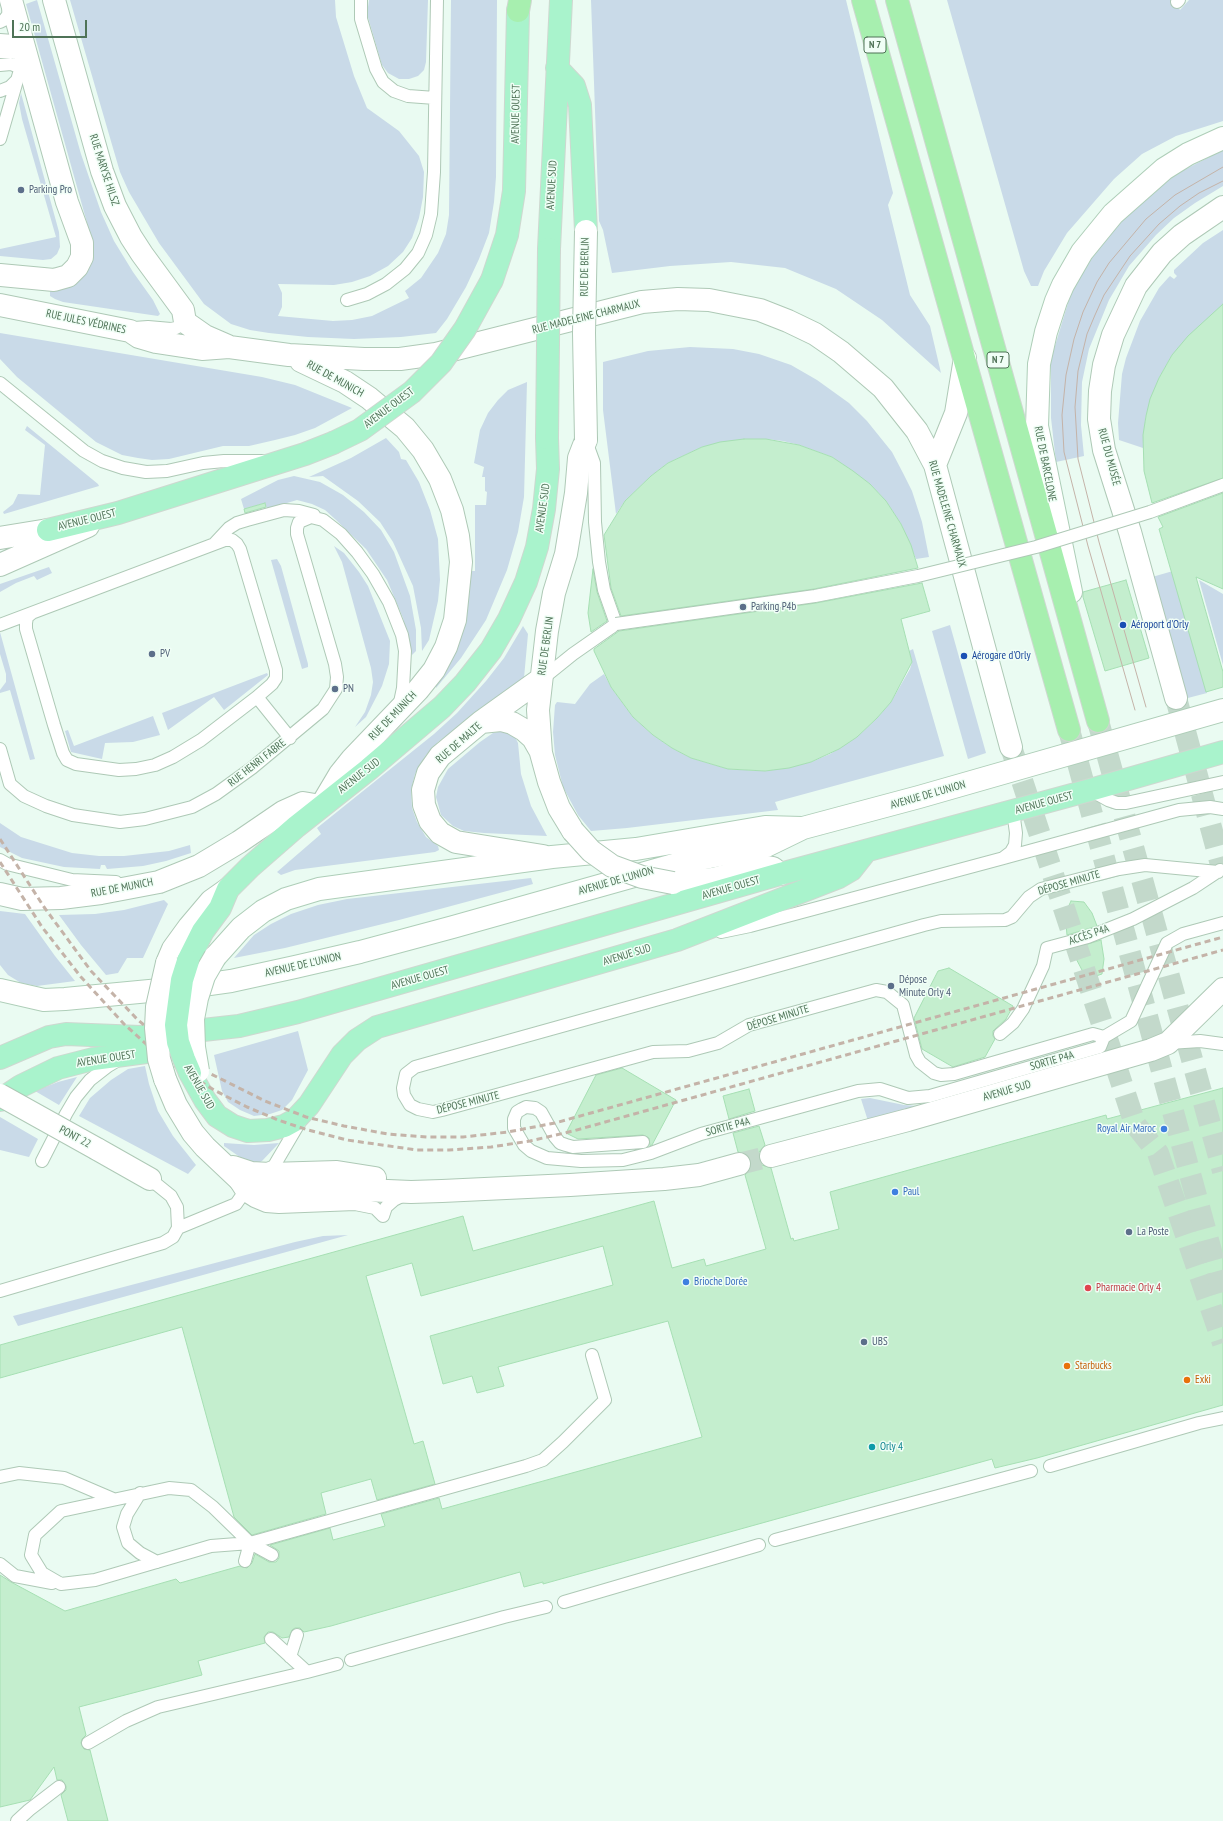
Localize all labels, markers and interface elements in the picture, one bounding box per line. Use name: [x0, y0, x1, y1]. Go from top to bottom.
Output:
scale bar: [14, 12, 89, 38]
text: 20 m: [19, 19, 40, 34]
road number: N 7: [864, 37, 886, 53]
street label: AVENUE OUEST: [509, 84, 523, 144]
street label: RUE MARYSE HILSZ: [86, 133, 122, 207]
street label: AVENUE SUD: [544, 160, 560, 210]
place label: Parking Pro: [29, 183, 72, 197]
marker: Parking Pro: [16, 185, 26, 195]
street label: RUE DE BERLIN: [578, 237, 592, 297]
street label: RUE MADELEINE CHARMAUX: [531, 297, 641, 337]
street label: RUE JULES VÉDRINES: [45, 307, 127, 337]
road number: N 7: [987, 352, 1009, 368]
street label: RUE DE MUNICH: [304, 358, 366, 400]
street label: AVENUE OUEST: [361, 385, 417, 431]
street label: RUE DE BARCELONE: [1031, 425, 1059, 503]
street label: RUE DU MUSÉE: [1095, 427, 1123, 487]
street label: RUE MADELEINE CHARMAUX: [925, 459, 969, 569]
street label: AVENUE SUD: [533, 483, 553, 533]
street label: AVENUE OUEST: [57, 506, 117, 534]
place label: Parking P4b: [751, 600, 796, 614]
marker: Parking P4b: [738, 602, 748, 612]
street label: RUE DE BERLIN: [535, 616, 557, 676]
place label: Aéroport d'Orly: [1131, 618, 1189, 632]
marker: Aéroport d'Orly: [1118, 620, 1128, 630]
place label: PV: [160, 647, 170, 661]
marker: PV: [147, 649, 157, 659]
place label: Aérogare d'Orly: [972, 649, 1031, 663]
marker: Aérogare d'Orly: [959, 651, 969, 661]
place label: PN: [343, 682, 354, 696]
marker: PN: [330, 684, 340, 694]
street label: RUE DE MUNICH: [366, 689, 420, 743]
street label: RUE DE MALTE: [433, 720, 485, 766]
street label: RUE HENRI FABRE: [225, 736, 289, 790]
street label: AVENUE SUD: [335, 756, 383, 796]
street label: AVENUE DE L'UNION: [889, 778, 967, 812]
street label: AVENUE OUEST: [1014, 789, 1074, 817]
street label: AVENUE DE L'UNION: [577, 864, 655, 898]
street label: DÉPOSE MINUTE: [1036, 868, 1102, 898]
street label: AVENUE OUEST: [701, 873, 761, 903]
street label: RUE DE MUNICH: [90, 876, 154, 900]
street label: ACCÈS P4A: [1067, 922, 1111, 948]
street label: AVENUE SUD: [601, 941, 653, 969]
street label: AVENUE DE L'UNION: [264, 950, 342, 980]
street label: AVENUE OUEST: [390, 963, 450, 993]
place label: Dépose Minute Orly 4: [899, 973, 951, 999]
marker: Dépose Minute Orly 4: [886, 981, 896, 991]
street label: DÉPOSE MINUTE: [745, 1002, 811, 1034]
street label: AVENUE OUEST: [76, 1048, 136, 1070]
street label: SORTIE P4A: [1028, 1048, 1076, 1074]
street label: AVENUE SUD: [181, 1062, 217, 1112]
street label: AVENUE SUD: [981, 1078, 1033, 1104]
street label: DÉPOSE MINUTE: [435, 1089, 501, 1117]
street label: SORTIE P4A: [704, 1115, 752, 1139]
place label: Royal Air Maroc: [1097, 1122, 1156, 1136]
street label: PONT 22: [57, 1123, 93, 1151]
marker: Royal Air Maroc: [1159, 1124, 1169, 1134]
place label: Paul: [903, 1185, 919, 1199]
marker: Paul: [890, 1187, 900, 1197]
place label: La Poste: [1137, 1225, 1169, 1239]
marker: La Poste: [1124, 1227, 1134, 1237]
place label: Brioche Dorée: [694, 1275, 748, 1289]
marker: Brioche Dorée: [681, 1277, 691, 1287]
place label: Pharmacie Orly 4: [1096, 1281, 1161, 1295]
marker: Pharmacie Orly 4: [1083, 1283, 1093, 1293]
place label: UBS: [872, 1335, 888, 1349]
marker: UBS: [859, 1337, 869, 1347]
place label: Starbucks: [1075, 1359, 1112, 1373]
marker: Starbucks: [1062, 1361, 1072, 1371]
place label: Exki: [1195, 1373, 1211, 1387]
marker: Exki: [1182, 1375, 1192, 1385]
place label: Orly 4: [880, 1440, 903, 1454]
marker: Orly 4: [867, 1442, 877, 1452]

